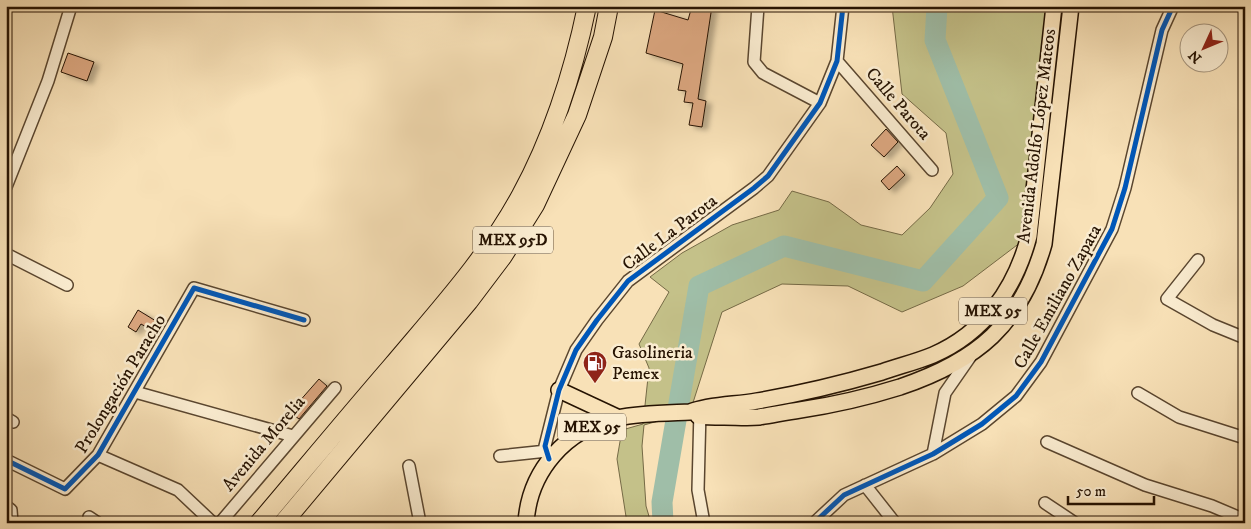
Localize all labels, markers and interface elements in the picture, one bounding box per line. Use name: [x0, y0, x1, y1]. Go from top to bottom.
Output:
north arrow: [1178, 22, 1228, 72]
street label: Avenida Adolfo López Mateos: [1013, 28, 1061, 244]
text: N: [1185, 46, 1206, 67]
street label: Calle Parota: [861, 63, 936, 145]
street label: Calle La Parota: [618, 190, 722, 276]
street label: Calle Emiliano Zapata: [1009, 221, 1107, 373]
road number: MEX 95D: [473, 226, 553, 254]
road number: MEX 95: [959, 298, 1027, 324]
street label: Prolongación Paracho: [71, 310, 171, 458]
place label: Gasolineria Pemex: [612, 342, 693, 385]
fuel station icon: Gasolineria Pemex: [582, 350, 608, 384]
street label: Avenida Morelia: [218, 392, 310, 496]
road number: MEX 95: [558, 414, 626, 441]
scale bar: [1068, 474, 1155, 506]
text: 50 m: [1076, 482, 1106, 501]

